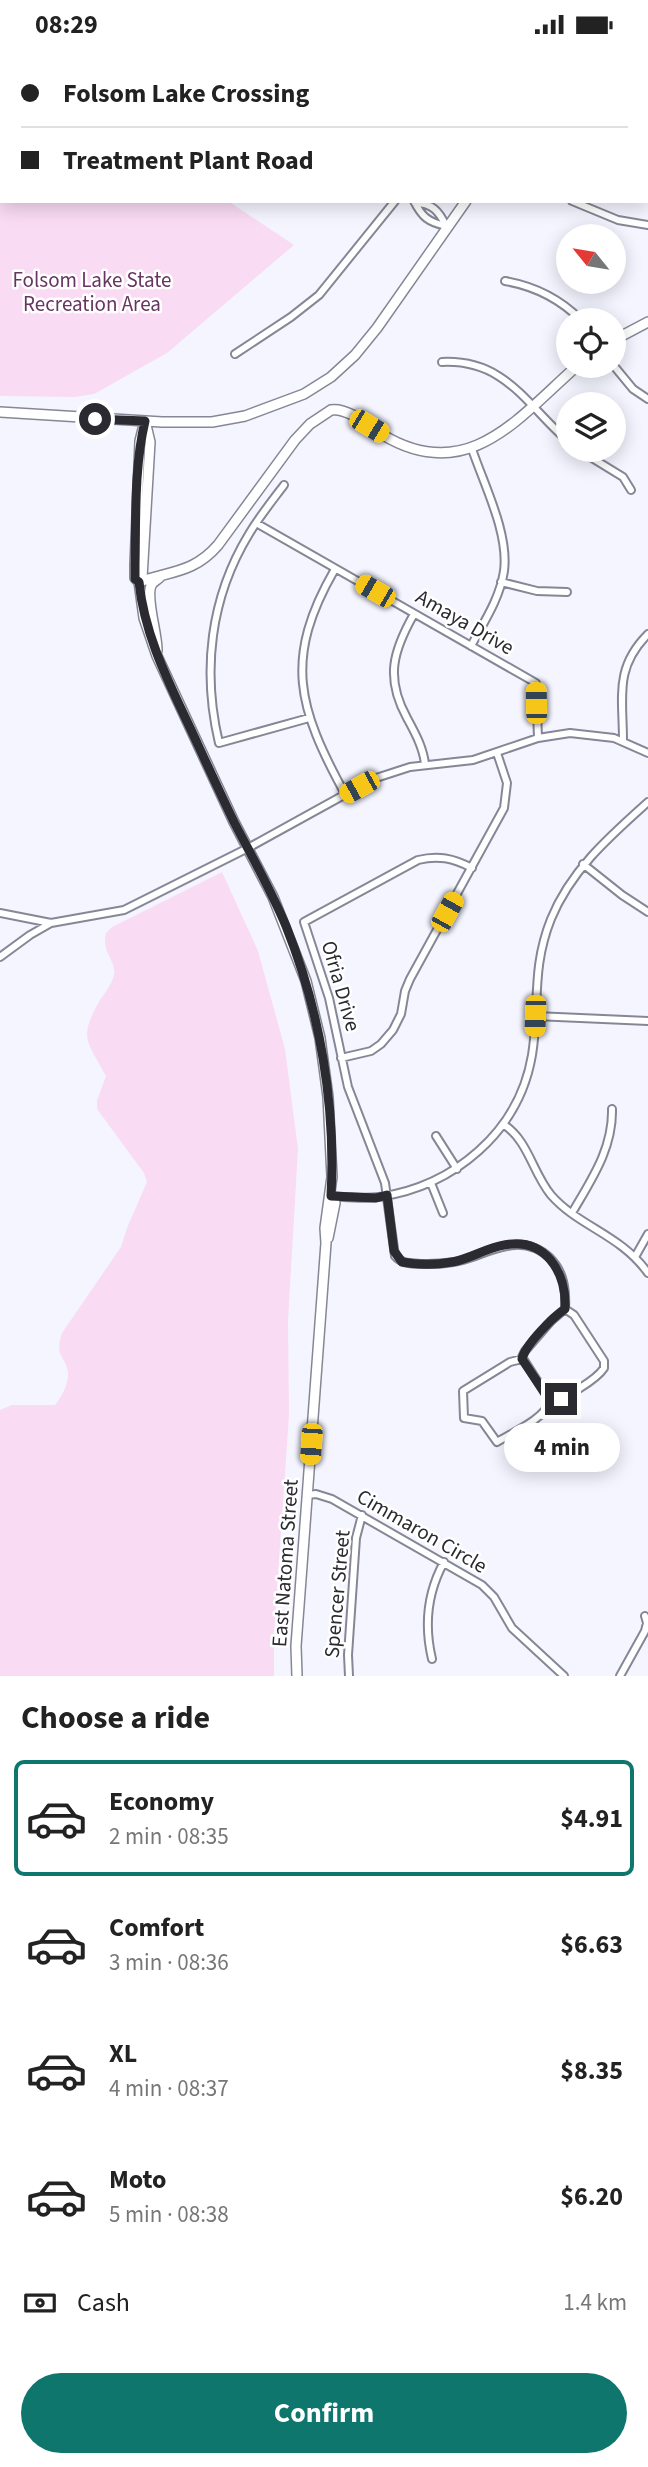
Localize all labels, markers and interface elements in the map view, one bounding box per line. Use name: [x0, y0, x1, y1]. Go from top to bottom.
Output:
text: 08:29: [35, 6, 98, 43]
text: Folsom Lake Crossing: [63, 75, 309, 112]
text: Treatment Plant Road: [63, 142, 314, 179]
north arrow: [556, 224, 626, 294]
map controls: [556, 224, 626, 462]
park label: Folsom Lake State Recreation Area: [13, 265, 171, 319]
button: locate: [556, 308, 626, 378]
button: layers: [556, 392, 626, 462]
route start: [79, 403, 111, 435]
car: [346, 406, 393, 446]
car: [352, 571, 399, 611]
street label: Amaya Drive: [410, 582, 520, 662]
car: [526, 682, 547, 724]
car: [336, 768, 383, 806]
car: [428, 889, 467, 935]
street label: Ofria Drive: [314, 937, 368, 1035]
car: [524, 995, 547, 1037]
route end: [545, 1383, 577, 1415]
car: [300, 1422, 323, 1466]
callout: 4 min: [503, 1423, 619, 1473]
text: 4 min: [534, 1431, 590, 1464]
street label: East Natoma Street: [264, 1478, 306, 1648]
street label: Cimmaron Circle: [351, 1481, 493, 1581]
street label: Spencer Street: [316, 1529, 358, 1659]
text: Choose a ride: [21, 1695, 210, 1741]
text: Economy: [109, 1783, 214, 1820]
icon: car: [25, 1787, 88, 1850]
text: $4.91: [560, 1800, 623, 1837]
text: 2 min · 08:35: [109, 1820, 229, 1853]
text: Comfort: [109, 1909, 204, 1946]
icon: car: [25, 1913, 88, 1976]
text: $6.63: [560, 1926, 623, 1963]
text: 3 min · 08:36: [109, 1946, 229, 1979]
text: XL: [109, 2035, 137, 2072]
icon: car: [25, 2039, 88, 2102]
text: $8.35: [560, 2052, 623, 2089]
text: 4 min · 08:37: [109, 2072, 229, 2105]
text: Moto: [109, 2161, 166, 2198]
icon: car: [25, 2165, 88, 2228]
text: $6.20: [560, 2178, 623, 2215]
text: 5 min · 08:38: [109, 2198, 229, 2231]
icon: cash: [21, 2284, 59, 2322]
text: Cash: [77, 2284, 130, 2321]
text: 1.4 km: [563, 2286, 627, 2319]
button: Confirm: [21, 2373, 627, 2453]

